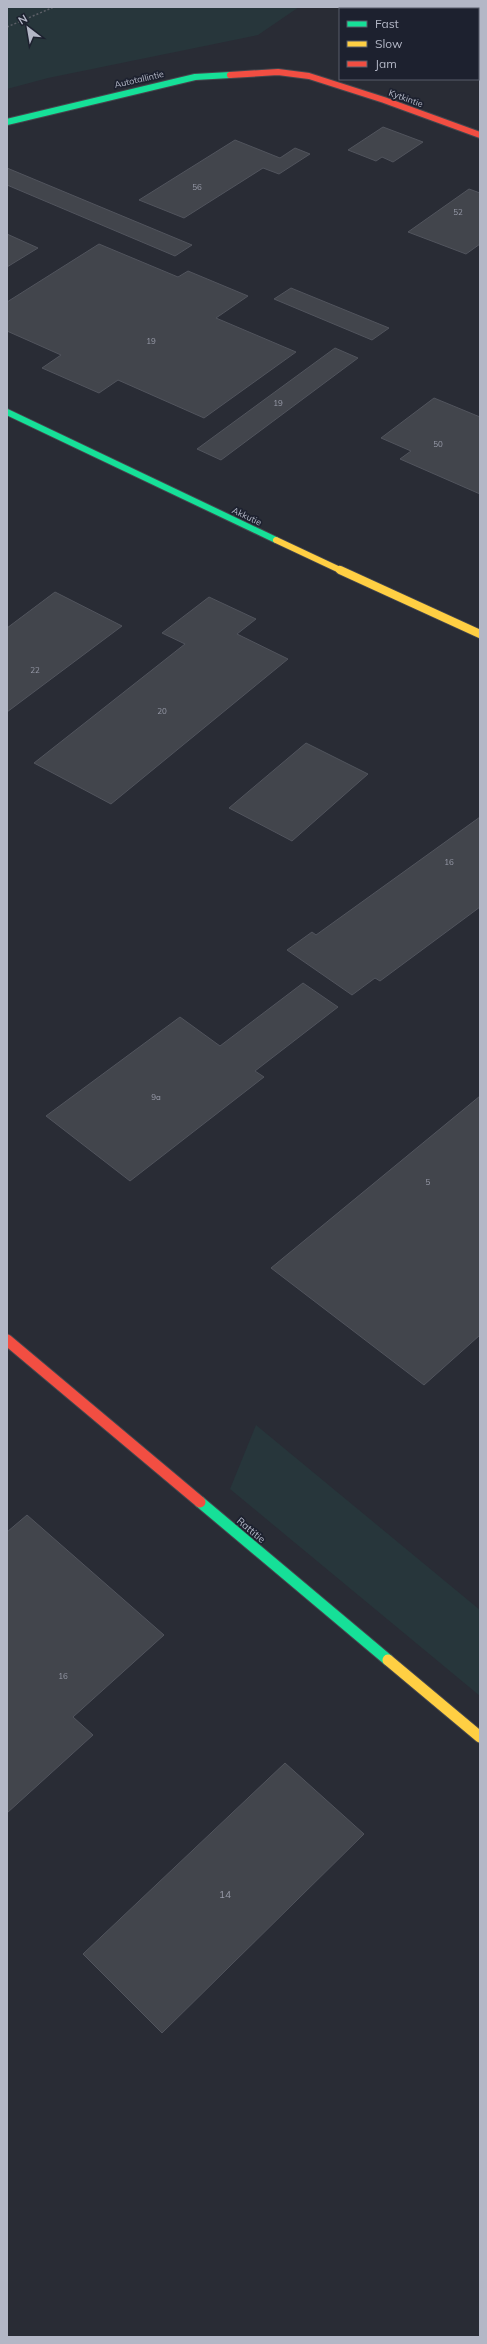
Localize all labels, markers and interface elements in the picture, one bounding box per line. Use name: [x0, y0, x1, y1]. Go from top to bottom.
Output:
north arrow: [8, 8, 48, 48]
legend: [339, 8, 479, 80]
text: N: [16, 11, 30, 28]
text: Fast: [375, 16, 399, 31]
text: Slow: [375, 36, 403, 51]
text: Jam: [375, 56, 397, 71]
street label: Autotallintie: [113, 68, 165, 90]
street label: Kytkintie: [387, 87, 425, 110]
house number: 56: [192, 182, 202, 192]
house number: 52: [453, 207, 463, 217]
house number: 19: [146, 336, 156, 346]
house number: 19: [273, 398, 283, 408]
house number: 50: [433, 439, 443, 449]
street label: Akkutie: [231, 504, 264, 528]
house number: 22: [30, 665, 40, 675]
house number: 20: [157, 706, 167, 716]
house number: 16: [444, 857, 454, 867]
house number: 9a: [151, 1092, 161, 1102]
house number: 5: [426, 1177, 431, 1187]
street label: Rattitie: [234, 1514, 268, 1546]
house number: 16: [58, 1671, 68, 1681]
house number: 14: [219, 1888, 231, 1901]

